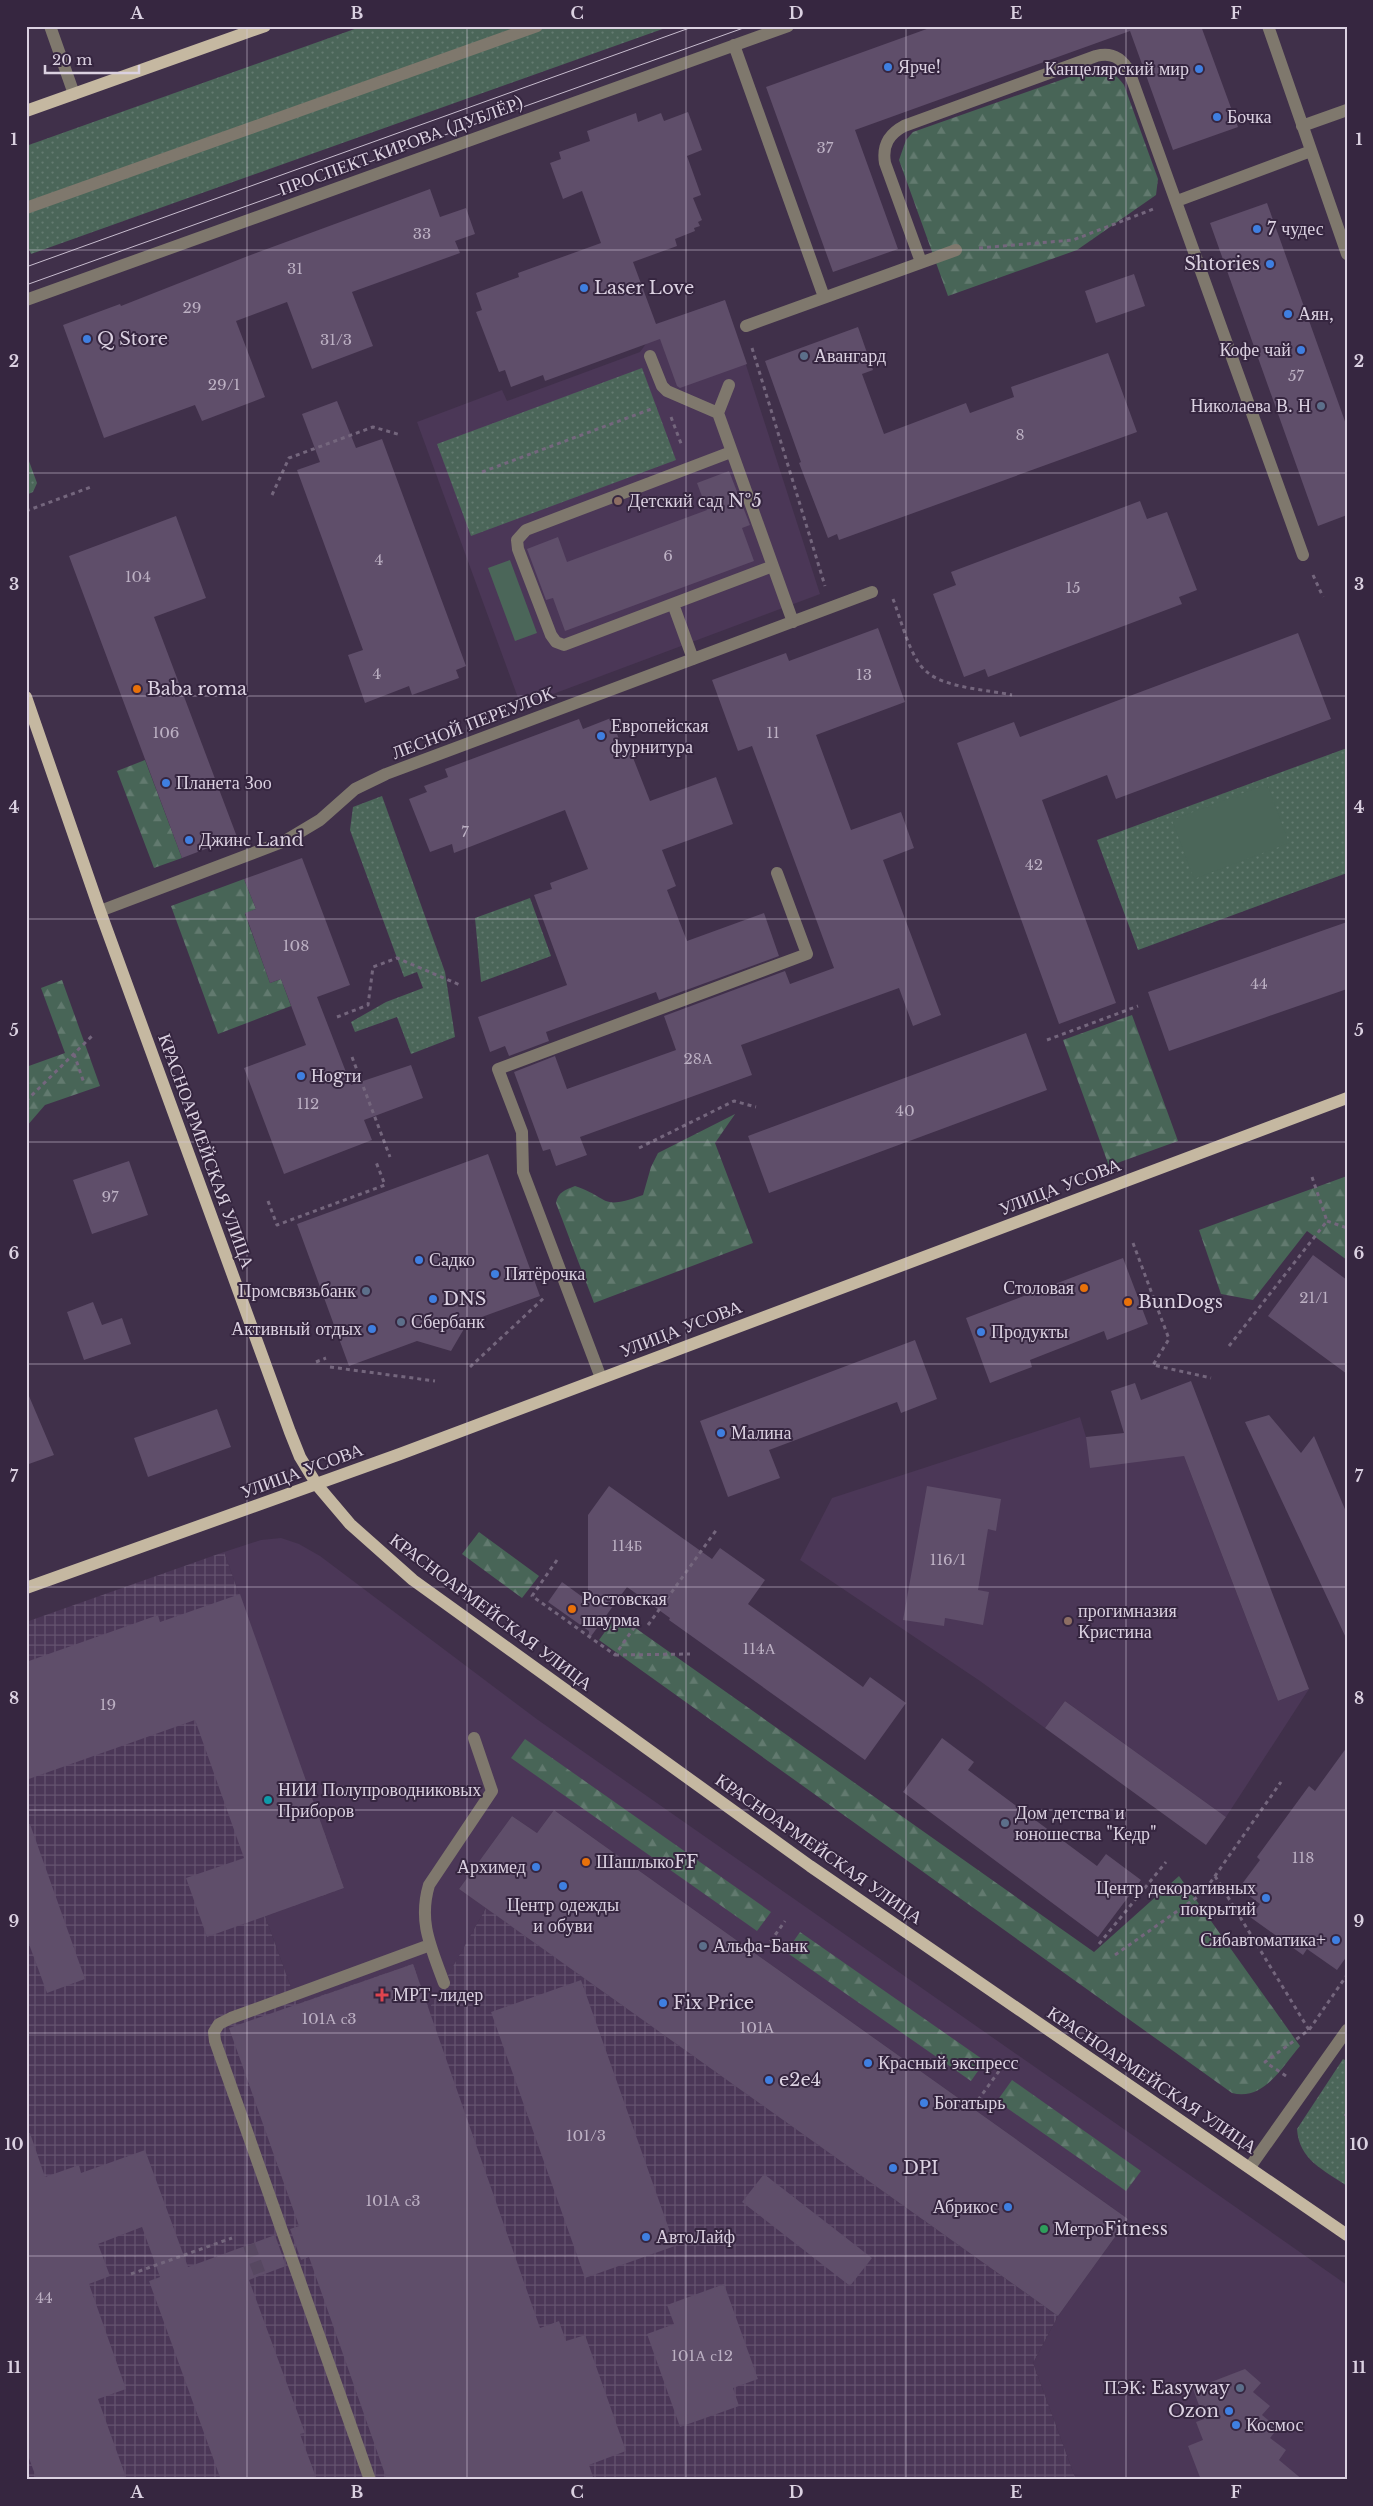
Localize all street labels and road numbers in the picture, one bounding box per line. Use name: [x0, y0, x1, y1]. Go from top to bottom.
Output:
street label: ПРОСПЕКТ КИРОВА (ДУБЛЁР): [276, 92, 526, 200]
street label: ЛЕСНОЙ ПЕРЕУЛОК: [389, 682, 558, 764]
street label: КРАСНОАРМЕЙСКАЯ УЛИЦА: [153, 1031, 259, 1271]
street label: УЛИЦА УСОВА: [996, 1154, 1124, 1220]
street label: УЛИЦА УСОВА: [617, 1296, 745, 1362]
street label: УЛИЦА УСОВА: [238, 1439, 366, 1503]
street label: КРАСНОАРМЕЙСКАЯ УЛИЦА: [385, 1529, 597, 1695]
street label: КРАСНОАРМЕЙСКАЯ УЛИЦА: [711, 1769, 927, 1929]
street label: КРАСНОАРМЕЙСКАЯ УЛИЦА: [1043, 2002, 1261, 2158]

